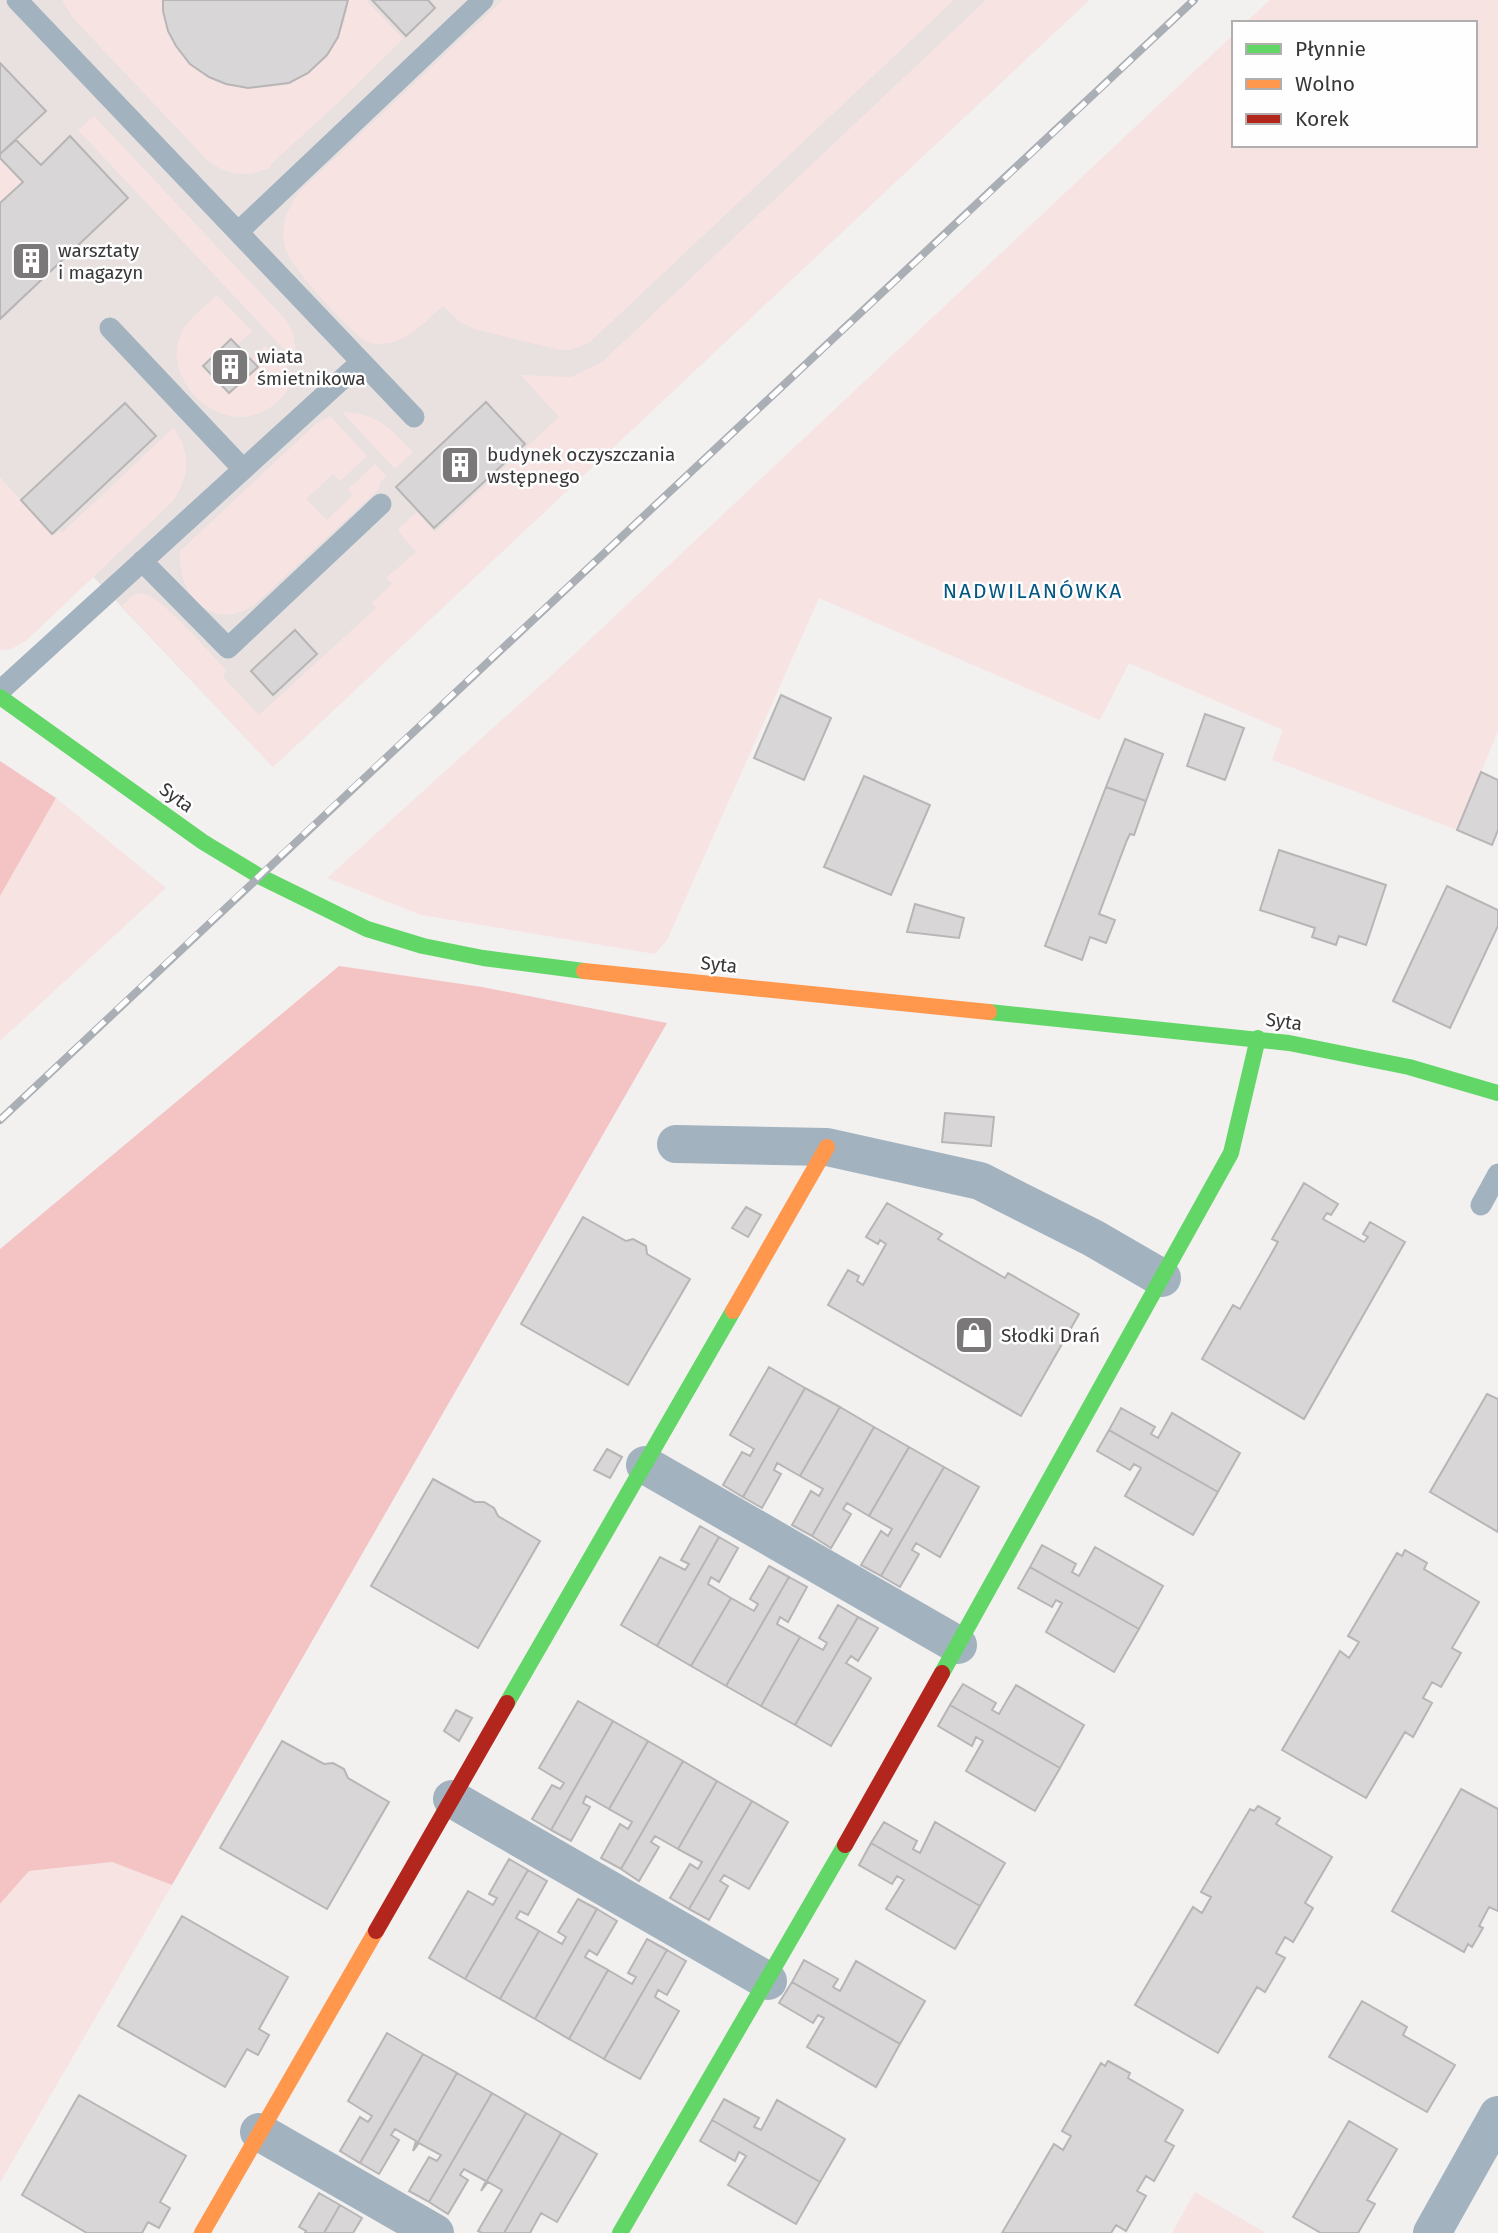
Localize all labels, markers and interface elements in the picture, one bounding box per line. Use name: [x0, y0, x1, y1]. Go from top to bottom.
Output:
legend: [1232, 21, 1477, 147]
text: Płynnie: [1295, 36, 1366, 62]
text: Wolno: [1295, 71, 1355, 97]
text: Korek: [1295, 106, 1349, 132]
place label: warsztaty i magazyn: [58, 239, 143, 284]
building icon: warsztaty i magazyn: [10, 240, 52, 282]
place label: wiata śmietnikowa: [257, 345, 366, 390]
building icon: wiata śmietnikowa: [209, 346, 251, 388]
place label: budynek oczyszczania wstępnego: [487, 443, 675, 488]
building icon: budynek oczyszczania wstępnego: [439, 444, 481, 486]
district label: NADWILANÓWKA: [943, 578, 1123, 604]
street label: Syta: [155, 777, 198, 817]
street label: Syta: [700, 951, 738, 978]
street label: Syta: [1264, 1008, 1304, 1035]
shop icon: Słodki Drań: [953, 1314, 995, 1356]
place label: Słodki Drań: [1001, 1324, 1100, 1347]

